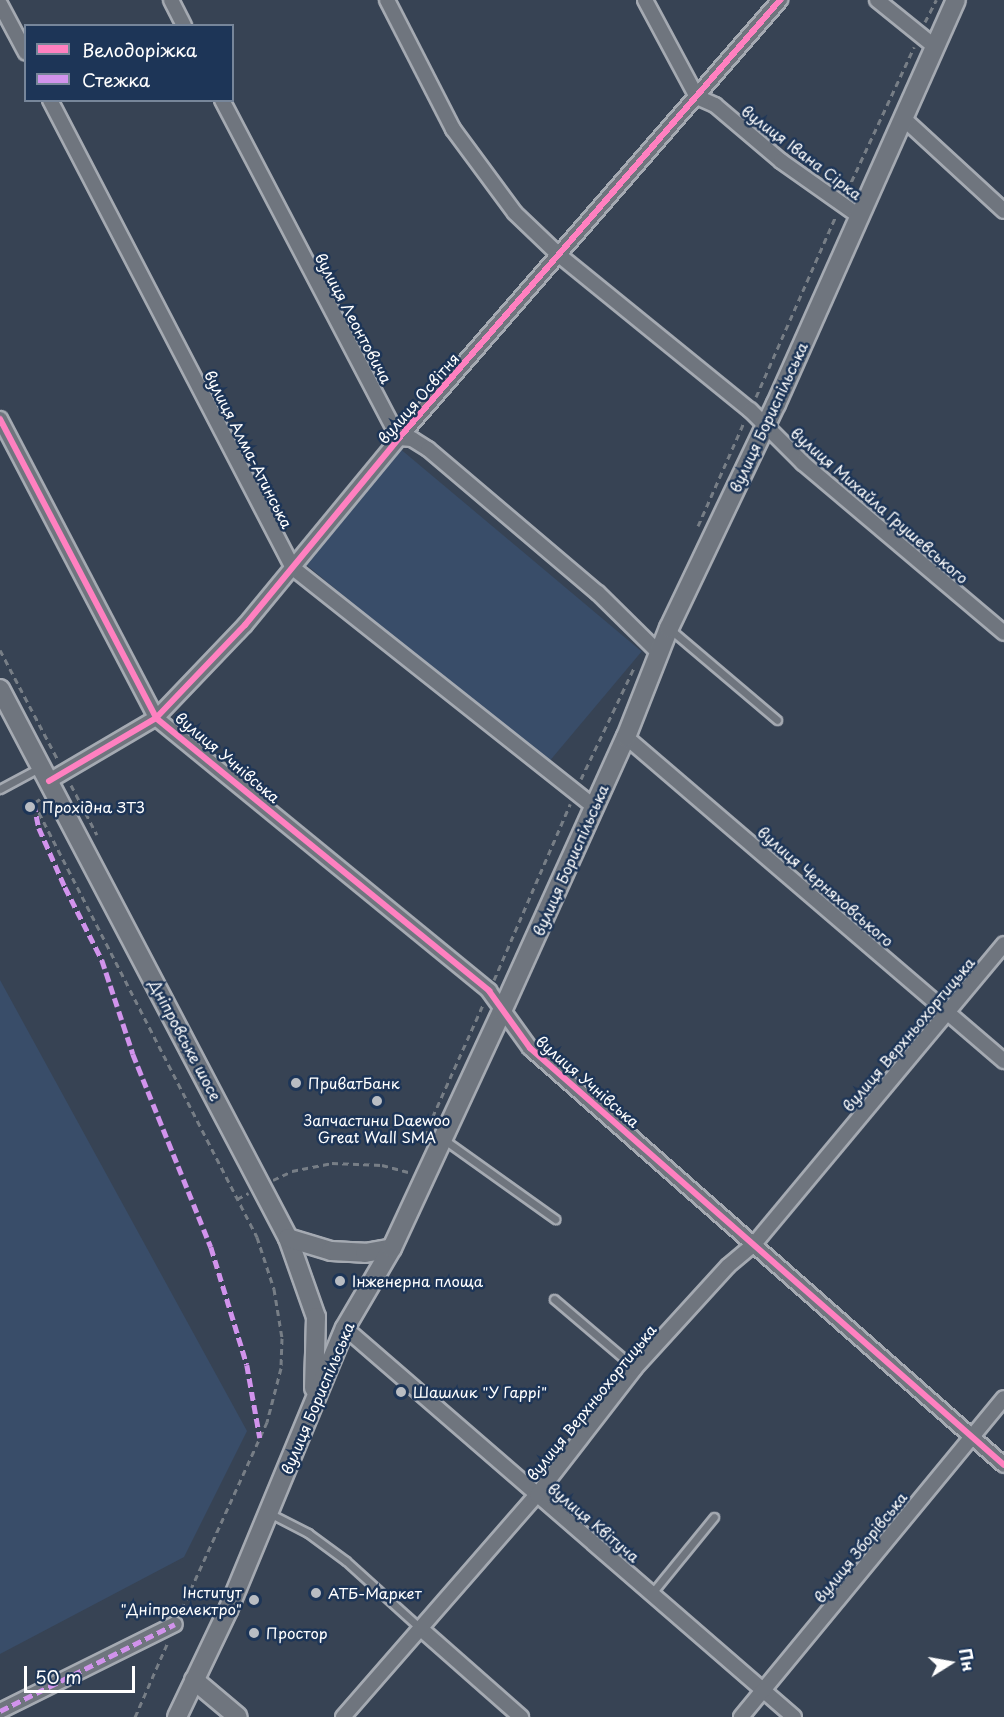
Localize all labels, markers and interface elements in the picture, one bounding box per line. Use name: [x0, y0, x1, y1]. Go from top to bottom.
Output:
legend: [24, 24, 234, 102]
text: Велодоріжка: [82, 36, 197, 63]
text: Стежка: [82, 66, 150, 93]
street label: вулиця Івана Сірка: [738, 101, 866, 203]
street label: вулиця Леонтовича: [312, 249, 396, 387]
street label: вулиця Бориспільська: [725, 339, 811, 495]
street label: вулиця Освітня: [374, 349, 462, 447]
street label: вулиця Алма-Атинська: [201, 367, 297, 531]
street label: вулиця Михайла Грушевського: [787, 423, 973, 587]
street label: вулиця Учнівська: [172, 708, 284, 806]
street label: вулиця Бориспільська: [528, 782, 612, 938]
place label: Прохідна ЗТЗ: [42, 798, 145, 816]
marker: Прохідна ЗТЗ: [23, 800, 37, 814]
street label: вулиця Черняховського: [754, 822, 898, 950]
street label: вулиця Верхньохортицька: [838, 953, 978, 1115]
street label: Дніпровське шосе: [147, 977, 225, 1103]
street label: вулиця Учнівська: [533, 1031, 643, 1131]
place label: ПриватБанк: [308, 1074, 400, 1092]
marker: ПриватБанк: [289, 1076, 303, 1090]
marker: Запчастини Daewoo Great Wall SMA: [370, 1094, 384, 1108]
place label: Запчастини Daewoo Great Wall SMA: [303, 1110, 451, 1145]
place label: Інженерна площа: [352, 1272, 484, 1290]
marker: Інженерна площа: [333, 1274, 347, 1288]
street label: вулиця Бориспільська: [277, 1319, 357, 1477]
street label: вулиця Верхньохортицька: [522, 1320, 660, 1484]
place label: Шашлик "У Гаррі": [413, 1383, 548, 1401]
marker: Шашлик "У Гаррі": [394, 1385, 408, 1399]
street label: вулиця Квітуча: [545, 1479, 643, 1565]
street label: вулиця Зборівська: [810, 1488, 910, 1606]
place label: Інститут "Дніпроелектро": [120, 1582, 242, 1617]
place label: АТБ-Маркет: [328, 1584, 422, 1602]
marker: АТБ-Маркет: [309, 1586, 323, 1600]
marker: Інститут "Дніпроелектро": [247, 1593, 261, 1607]
place label: Простор: [266, 1624, 328, 1642]
marker: Простор: [247, 1626, 261, 1640]
north arrow: [920, 1633, 980, 1693]
text: Пн: [954, 1646, 982, 1673]
scale bar: [27, 1654, 138, 1692]
text: 50 m: [35, 1663, 82, 1690]

